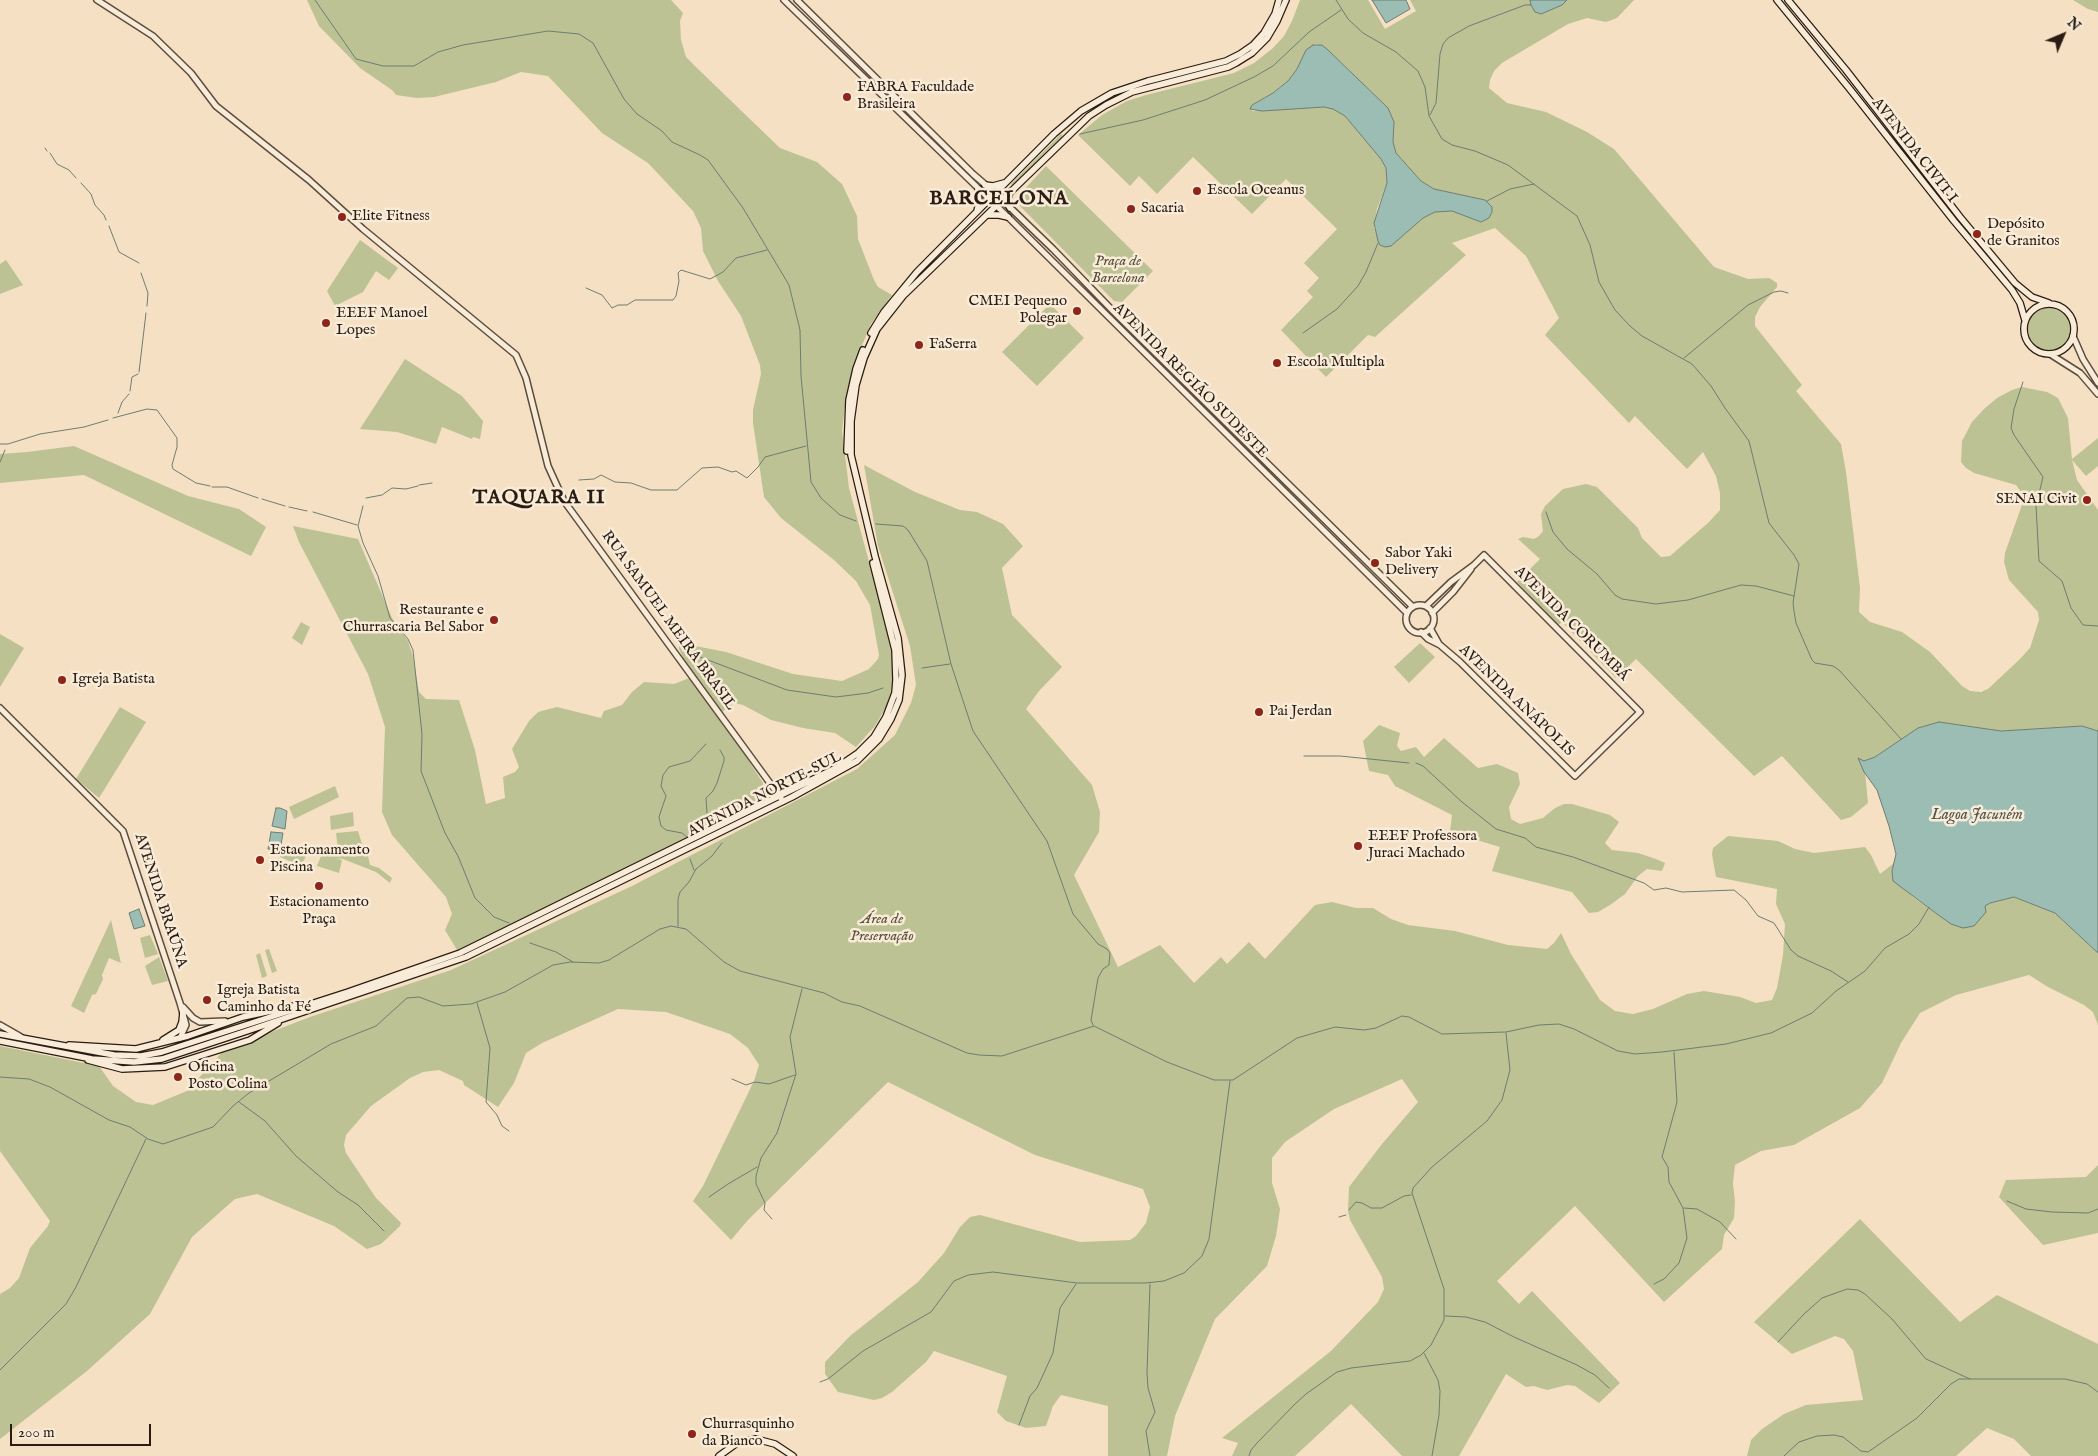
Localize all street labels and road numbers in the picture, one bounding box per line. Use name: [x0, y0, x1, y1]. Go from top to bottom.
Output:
street label: AVENIDA CIVIT I: [1867, 95, 1961, 207]
street label: AVENIDA REGIÃO SUDESTE: [1109, 300, 1271, 462]
street label: RUA SAMUEL MEIRA BRASIL: [597, 528, 739, 714]
street label: AVENIDA CORUMBÁ: [1510, 563, 1632, 685]
street label: AVENIDA ANÁPOLIS: [1455, 641, 1577, 761]
street label: AVENIDA NORTE-SUL: [685, 748, 845, 842]
street label: AVENIDA BRAÚNA: [130, 831, 190, 971]

